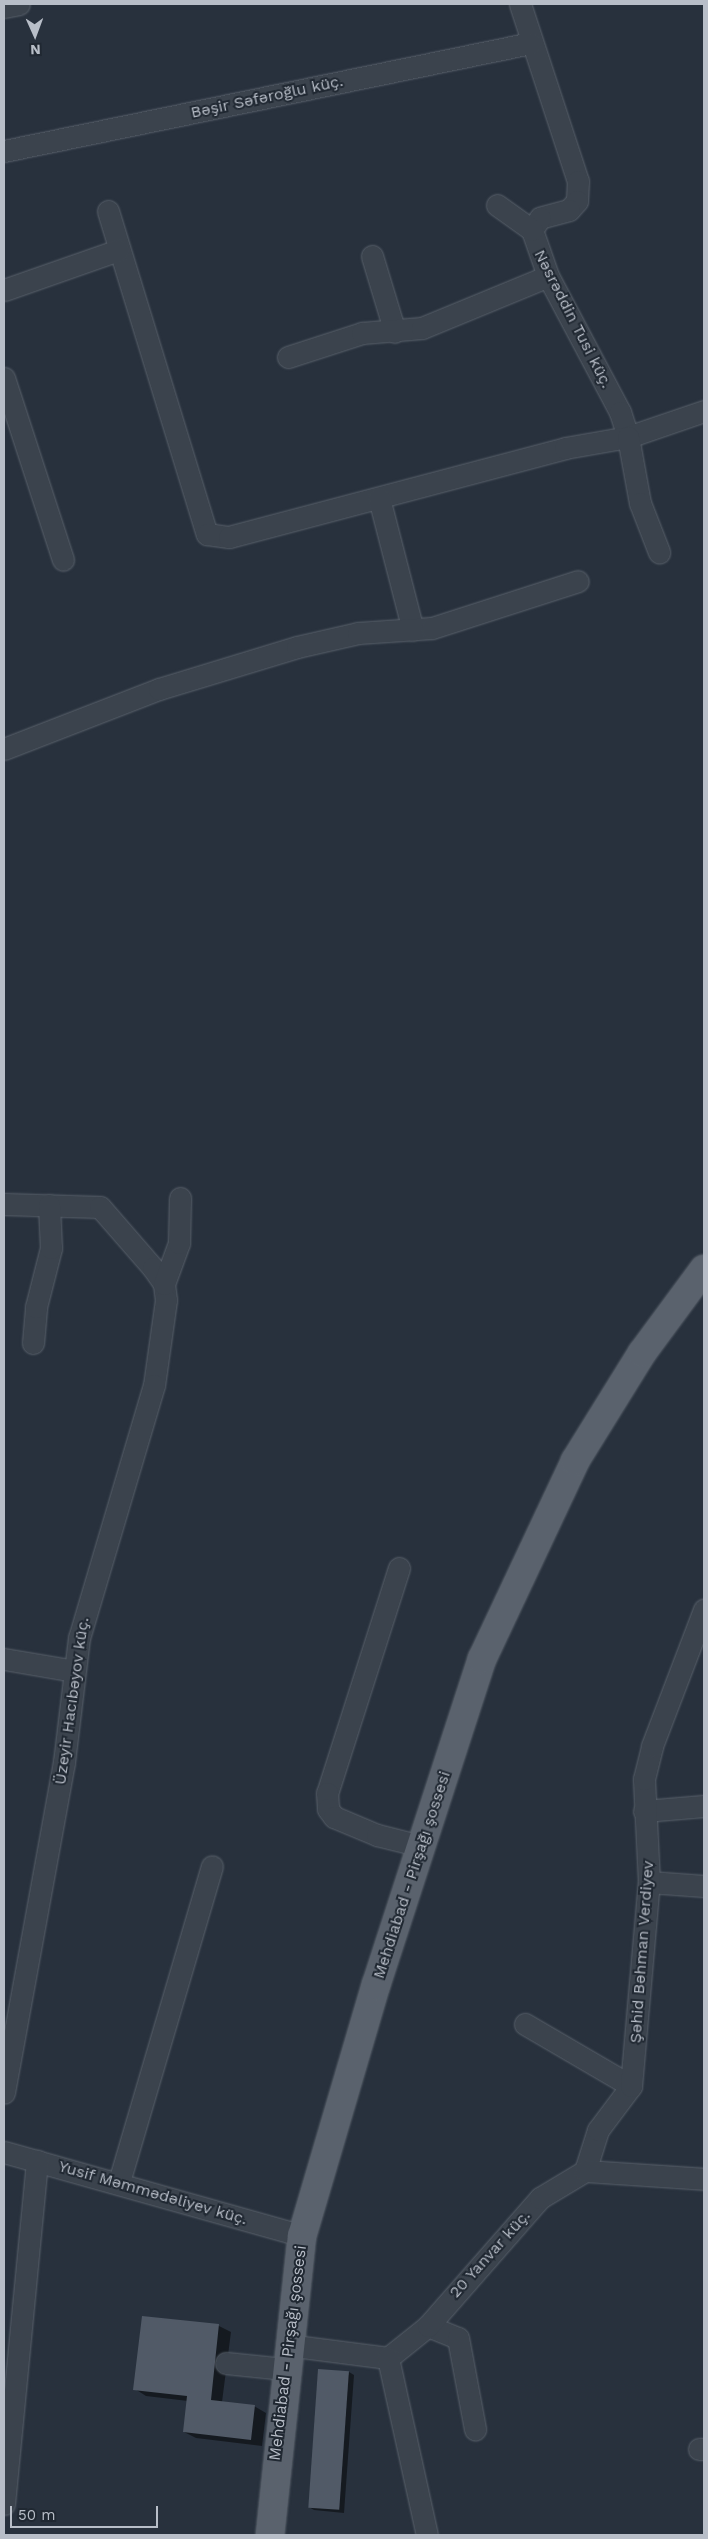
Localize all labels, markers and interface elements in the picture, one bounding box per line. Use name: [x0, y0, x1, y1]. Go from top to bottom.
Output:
north arrow: [10, 10, 60, 60]
text: N: [30, 42, 41, 58]
street label: Bəşir Səfəroğlu küç.: [189, 71, 345, 123]
street label: Nəsrəddin Tusi küç.: [530, 246, 616, 392]
street label: Üzeyir Hacıbəyov küç.: [51, 1616, 93, 1786]
street label: Mehdiabad - Pirşağı şossesi: [369, 1769, 455, 1981]
street label: Şəhid Bəhman Verdiyev: [626, 1860, 658, 2044]
street label: Yusif Məmmədəliyev küç.: [56, 2157, 250, 2229]
street label: 20 Yanvar küç.: [445, 2206, 535, 2302]
street label: Mehdiabad - Pirşağı şossesi: [265, 2244, 311, 2462]
scale bar: [12, 2496, 160, 2528]
text: 50 m: [18, 2506, 55, 2524]

